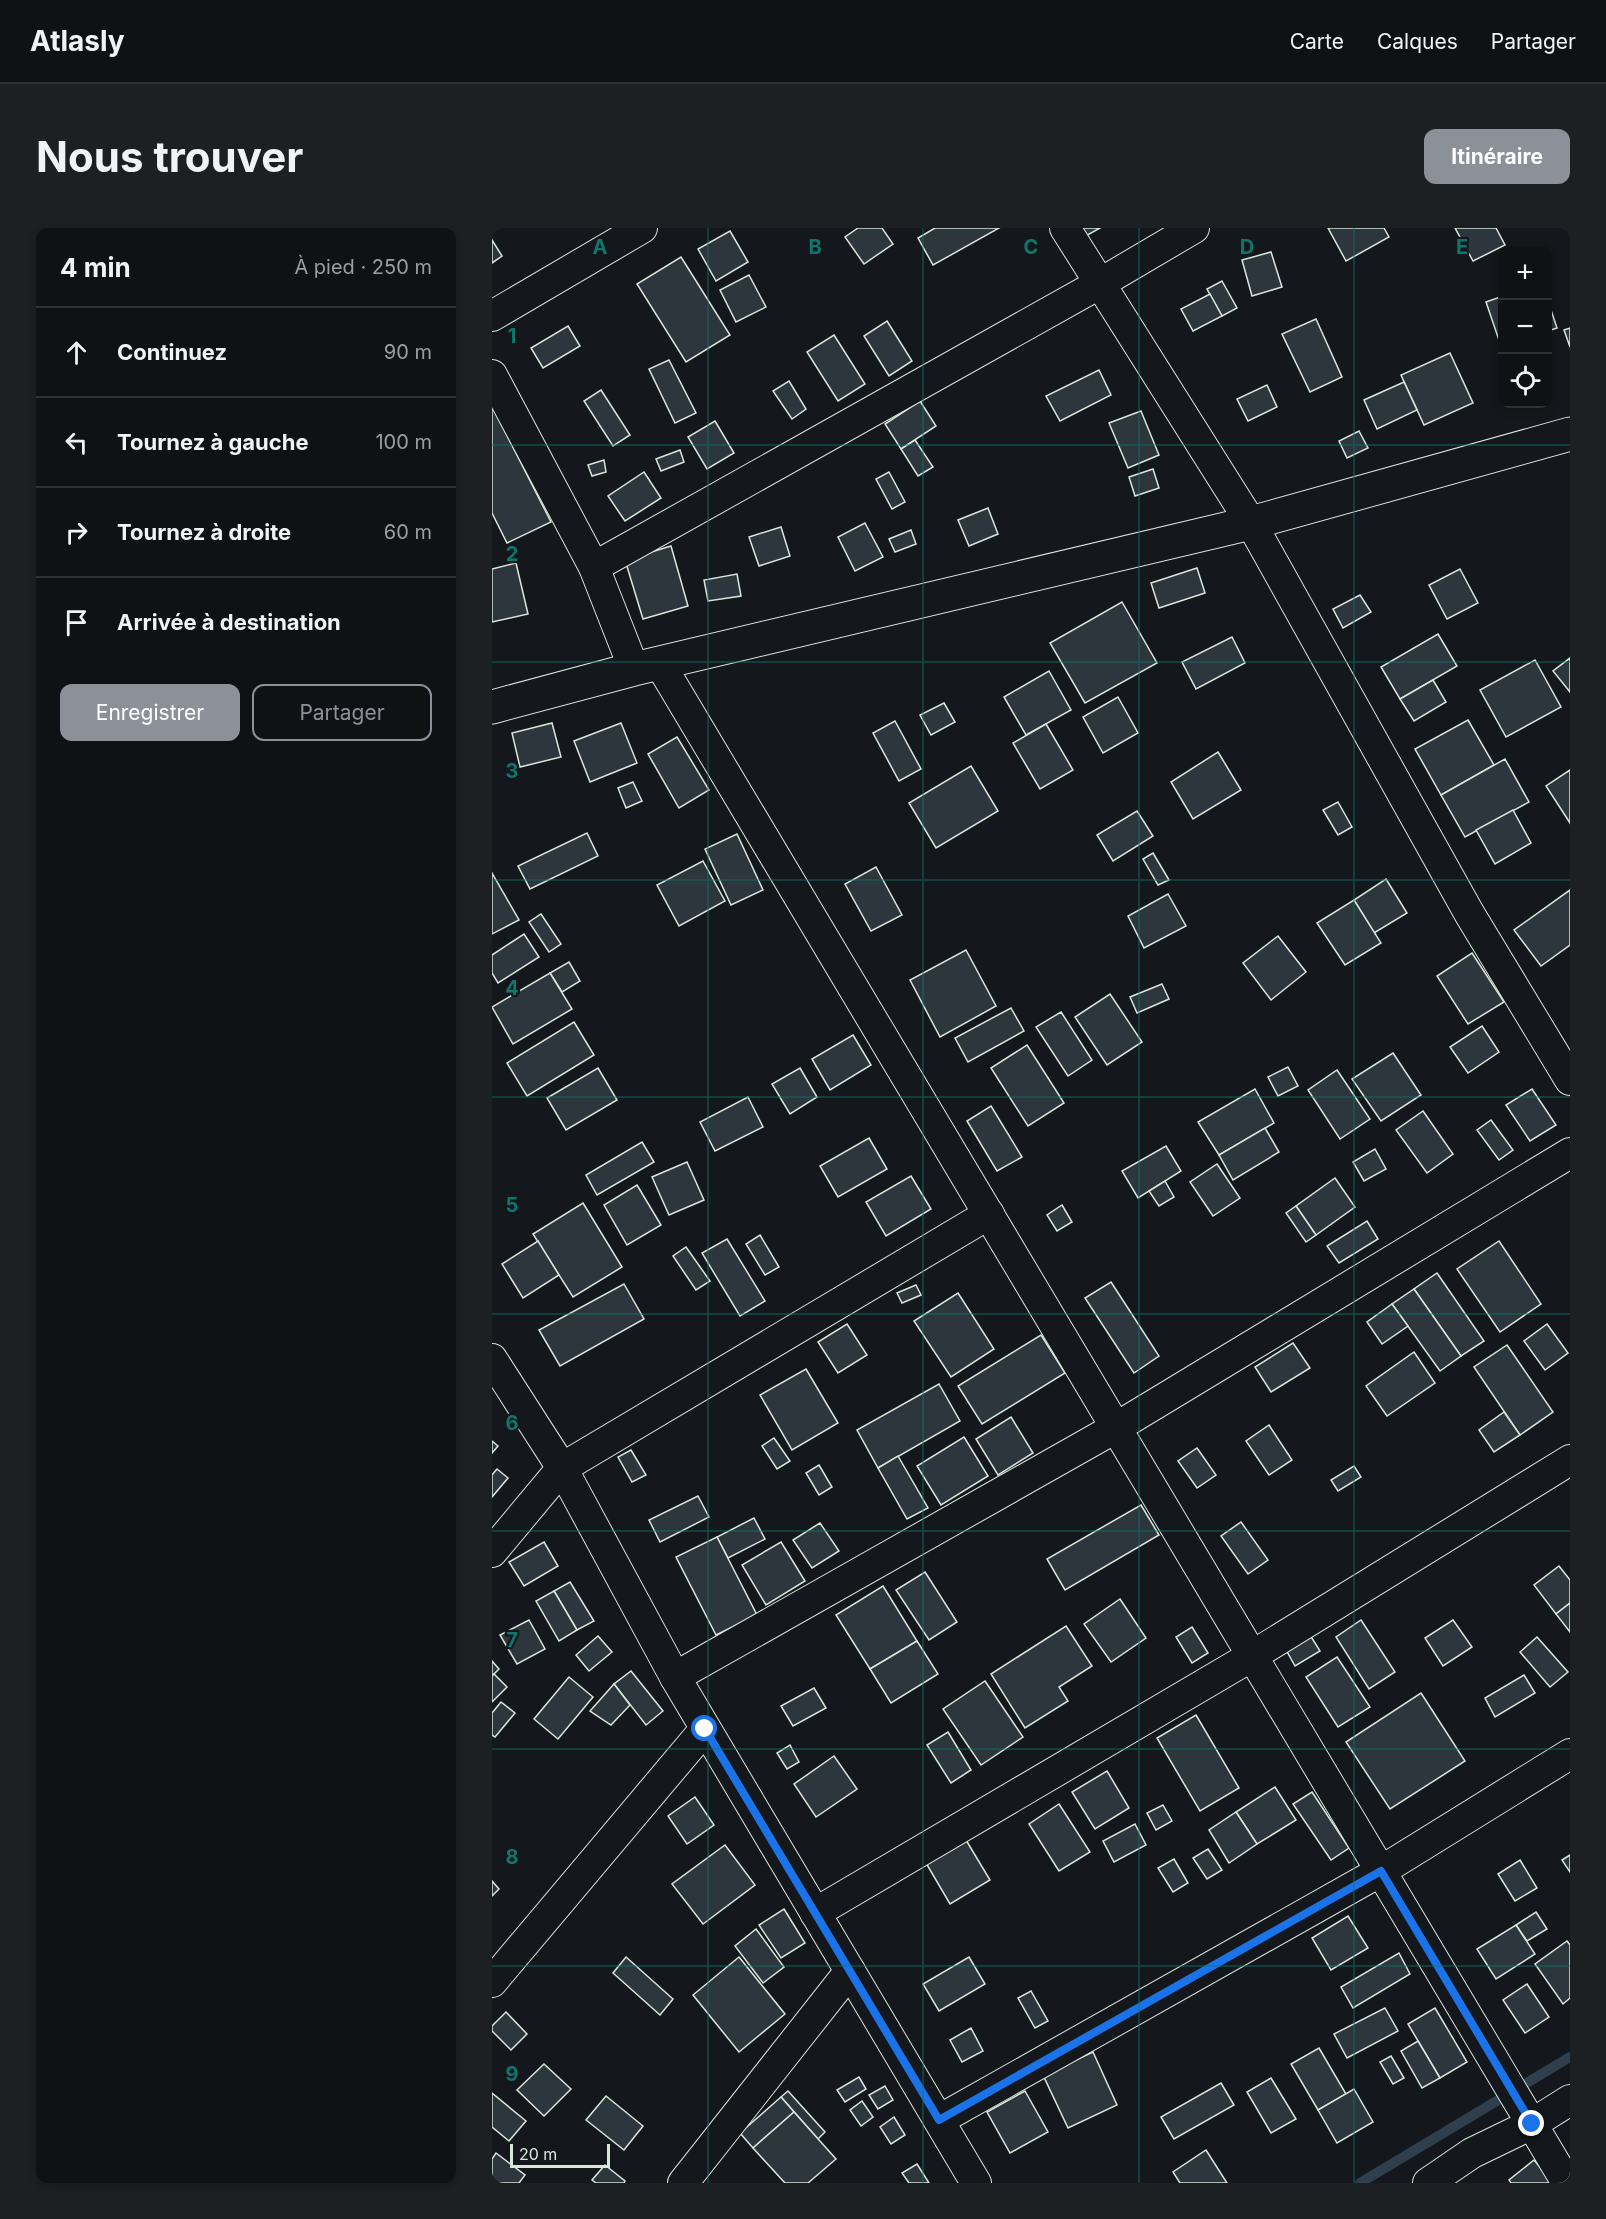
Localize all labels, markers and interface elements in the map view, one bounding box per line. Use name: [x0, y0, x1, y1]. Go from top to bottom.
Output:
text: Atlasly: [30, 24, 125, 58]
text: Carte: [1290, 29, 1344, 54]
text: Calques: [1377, 29, 1458, 54]
text: Partager: [1491, 29, 1576, 54]
button: Itinéraire: [1424, 129, 1570, 184]
text: Nous trouver: [36, 131, 303, 182]
text: A: [593, 235, 608, 259]
text: B: [808, 235, 822, 259]
text: C: [1024, 235, 1038, 259]
text: D: [1240, 235, 1254, 259]
text: E: [1456, 235, 1468, 259]
map controls: [1498, 246, 1552, 408]
button: +: [1498, 246, 1552, 300]
text: 4 min: [60, 252, 131, 283]
text: À pied · 250 m: [294, 255, 432, 279]
button: −: [1498, 300, 1552, 354]
text: 1: [508, 324, 516, 348]
icon: ahead: [60, 336, 93, 369]
text: Continuez: [117, 339, 227, 365]
text: 90 m: [384, 340, 432, 364]
button: locate: [1498, 354, 1552, 408]
icon: left: [60, 426, 93, 459]
text: Tournez à gauche: [117, 429, 309, 455]
text: 100 m: [375, 430, 432, 454]
icon: right: [60, 516, 93, 549]
text: Tournez à droite: [117, 519, 291, 545]
text: 60 m: [384, 520, 432, 544]
text: 2: [506, 542, 518, 566]
icon: arrive: [60, 606, 93, 639]
text: Arrivée à destination: [117, 609, 341, 635]
button: Enregistrer: [60, 684, 240, 741]
button: Partager: [252, 684, 432, 741]
text: 3: [506, 759, 518, 783]
text: 4: [505, 976, 519, 1000]
text: 5: [506, 1193, 518, 1217]
text: 6: [506, 1411, 519, 1435]
text: 7: [506, 1628, 518, 1652]
route start: [691, 1715, 717, 1741]
text: 8: [505, 1845, 519, 1869]
text: 9: [506, 2062, 519, 2086]
route end: [1518, 2110, 1544, 2136]
scale bar: [510, 2141, 610, 2168]
text: 20 m: [519, 2144, 557, 2164]

